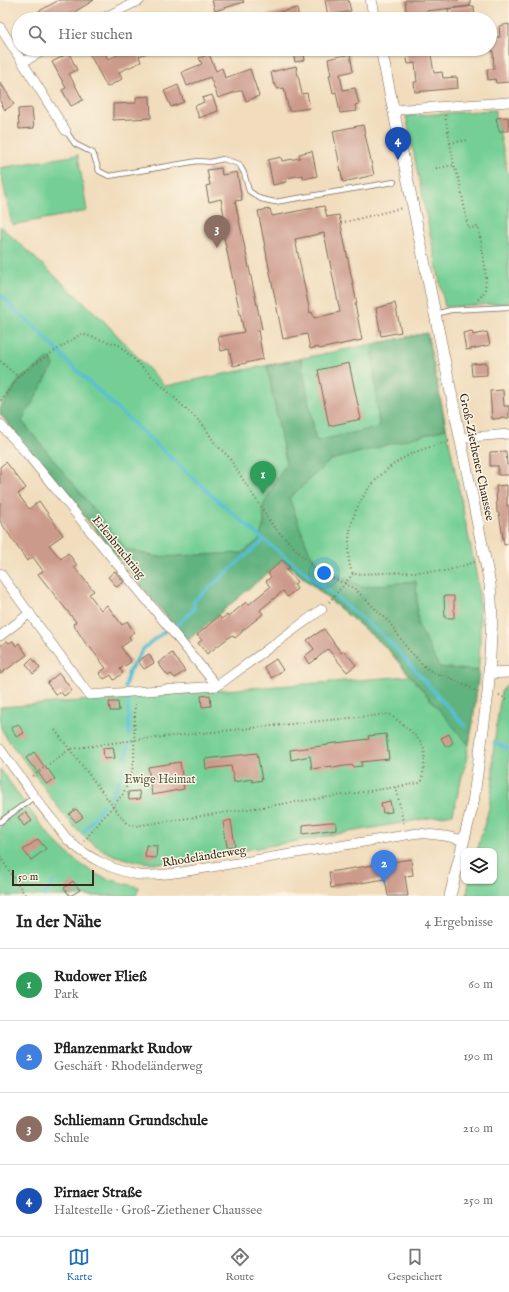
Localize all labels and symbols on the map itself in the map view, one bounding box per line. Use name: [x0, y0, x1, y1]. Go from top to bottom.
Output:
pin: 4: [385, 127, 411, 160]
pin: 3: [204, 215, 230, 248]
street label: Groß-Ziethener Chaussee: [456, 392, 497, 523]
pin: 1: [250, 461, 276, 494]
street label: Erlenbruchring: [89, 513, 149, 582]
your location: [314, 563, 334, 583]
park label: Ewige Heimat: [124, 772, 196, 787]
street label: Rhodeländerweg: [161, 842, 248, 871]
pin: 2: [371, 850, 397, 883]
scale bar: [12, 868, 94, 887]

